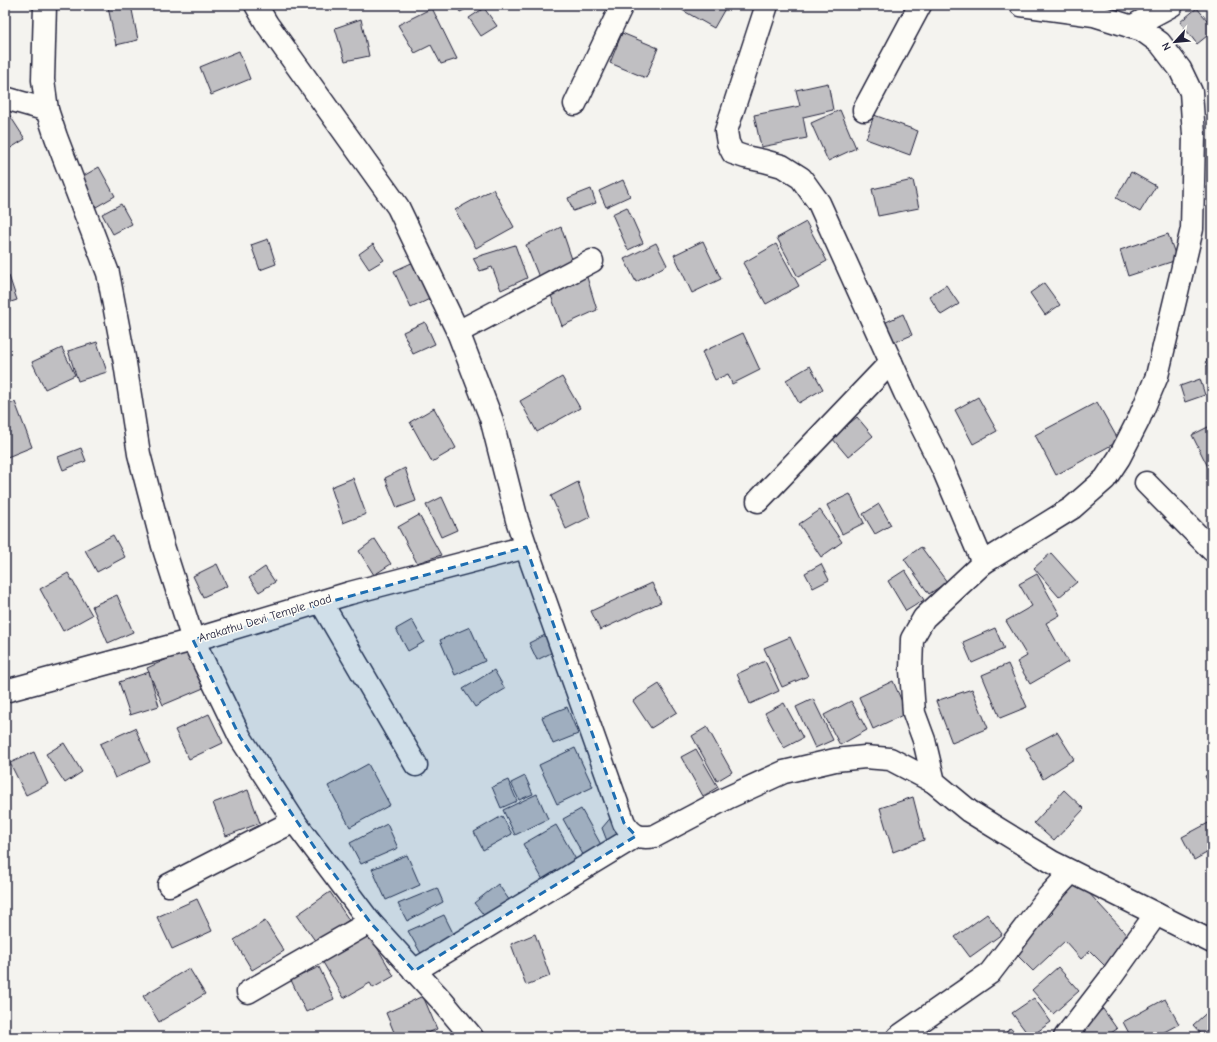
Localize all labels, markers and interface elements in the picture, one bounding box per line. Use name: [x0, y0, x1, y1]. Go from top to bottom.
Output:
north arrow: [1155, 22, 1195, 62]
text: N: [1159, 40, 1174, 52]
street label: Arakathu Devi Temple road: [197, 591, 333, 645]

